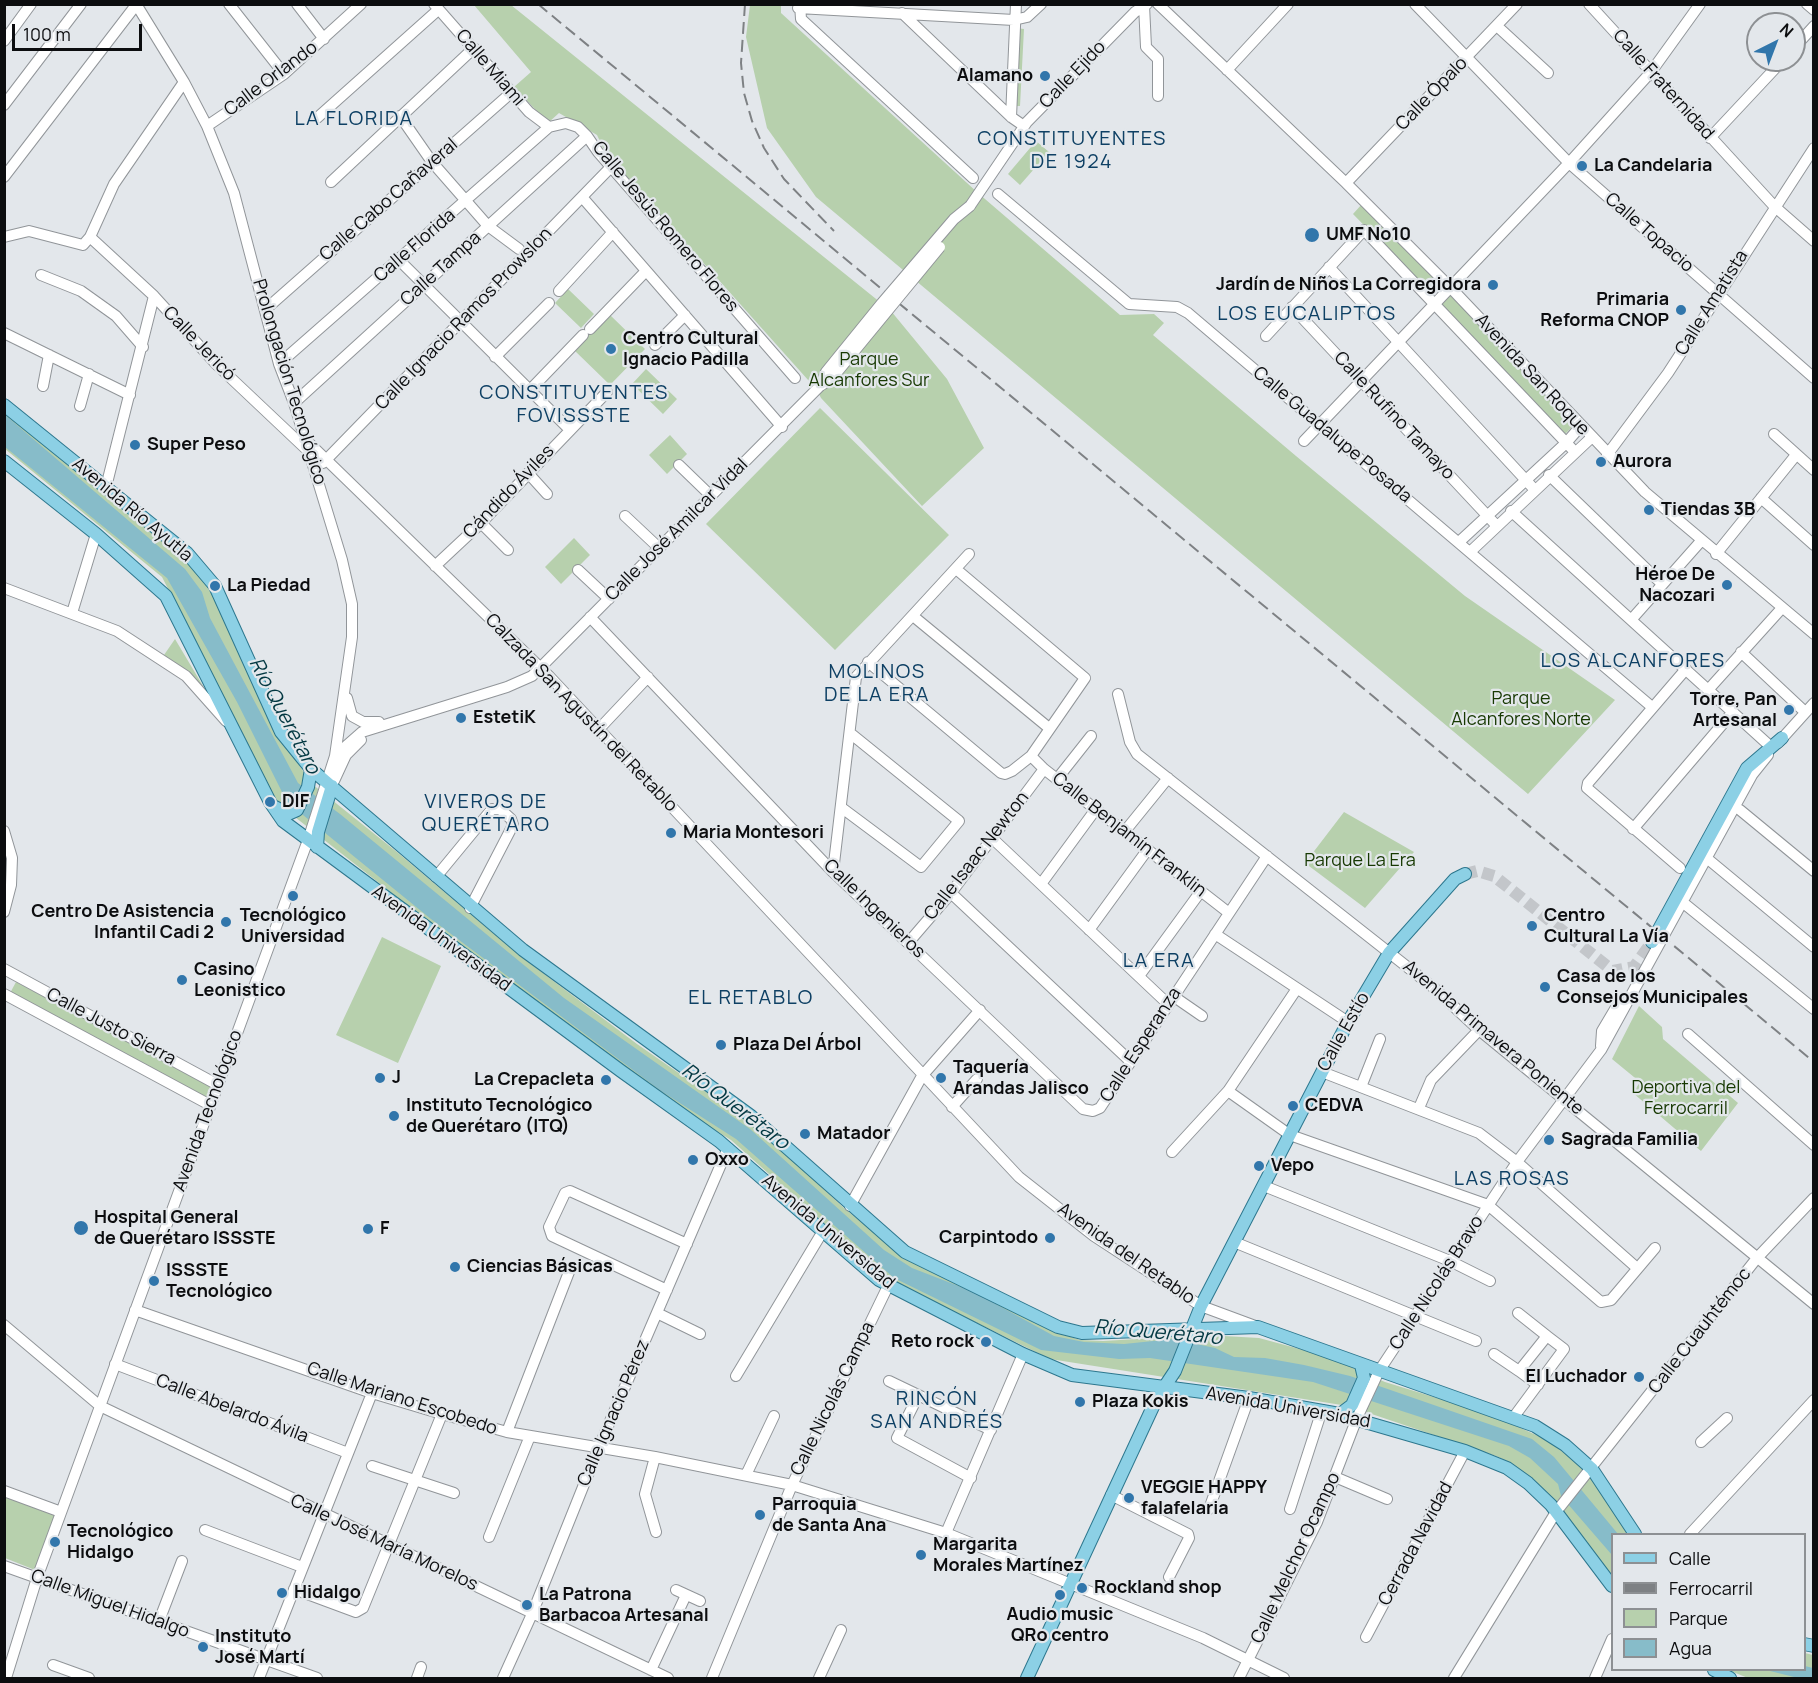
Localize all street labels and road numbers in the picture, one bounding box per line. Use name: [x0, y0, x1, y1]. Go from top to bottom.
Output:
street label: Calle Miami: [451, 25, 529, 111]
street label: Calle Fraternidad: [1608, 26, 1718, 144]
street label: Calle Orlando: [220, 37, 322, 121]
street label: Calle Ejido: [1035, 37, 1111, 113]
street label: Calle Ópalo: [1392, 53, 1472, 135]
street label: Calle Cabo Cañaveral: [315, 134, 463, 266]
street label: Calle Jesús Romero Flores: [587, 137, 743, 317]
street label: Calle Topacio: [1600, 189, 1698, 277]
street label: Calle Florida: [370, 205, 460, 287]
street label: Calle Ignacio Ramos Prowslon: [371, 223, 557, 415]
street label: Calle Tampa: [396, 227, 486, 311]
street label: Calle Amatista: [1671, 246, 1753, 360]
street label: Prolongación Tecnológico: [247, 277, 331, 487]
street label: Calle Jericó: [158, 302, 240, 386]
street label: Avenida San Roque: [1470, 310, 1594, 440]
street label: Calle Rufino Tamayo: [1329, 348, 1459, 484]
street label: Calle Guadalupe Posada: [1248, 362, 1416, 508]
street label: Cándido Áviles: [459, 441, 559, 543]
street label: Avenida Río Ayutla: [67, 453, 197, 567]
street label: Calle José Amilcar Vidal: [601, 454, 753, 606]
street label: Calzada San Agustín del Retablo: [480, 609, 682, 817]
street label: Calle Benjamín Franklin: [1048, 768, 1210, 902]
street label: Calle Isaac Newton: [920, 787, 1034, 925]
street label: Calle Ingenieros: [819, 855, 929, 963]
street label: Avenida Universidad: [367, 881, 515, 997]
street label: Avenida Primavera Poniente: [1398, 956, 1588, 1120]
street label: Calle Justo Sierra: [43, 984, 179, 1070]
street label: Calle Esperanza: [1096, 984, 1186, 1106]
street label: Calle Estío: [1313, 989, 1375, 1075]
street label: Avenida Tecnológico: [169, 1027, 247, 1195]
street label: Avenida Universidad: [757, 1170, 899, 1294]
street label: Avenida del Retablo: [1053, 1199, 1199, 1309]
street label: Calle Nicolás Bravo: [1386, 1212, 1488, 1354]
street label: Calle Cuauhtémoc: [1644, 1264, 1756, 1398]
street label: Calle Nicolás Campa: [786, 1319, 880, 1479]
street label: Calle Ignacio Pérez: [573, 1337, 655, 1489]
street label: Calle Mariano Escobedo: [304, 1358, 500, 1440]
street label: Calle Abelardo Ávila: [153, 1370, 311, 1448]
street label: Avenida Universidad: [1204, 1383, 1372, 1433]
street label: Calle Melchor Ocampo: [1247, 1469, 1345, 1647]
street label: Cerrada Navidad: [1374, 1478, 1458, 1610]
street label: Calle José María Morelos: [287, 1490, 481, 1596]
street label: Calle Miguel Hidalgo: [28, 1565, 192, 1643]

